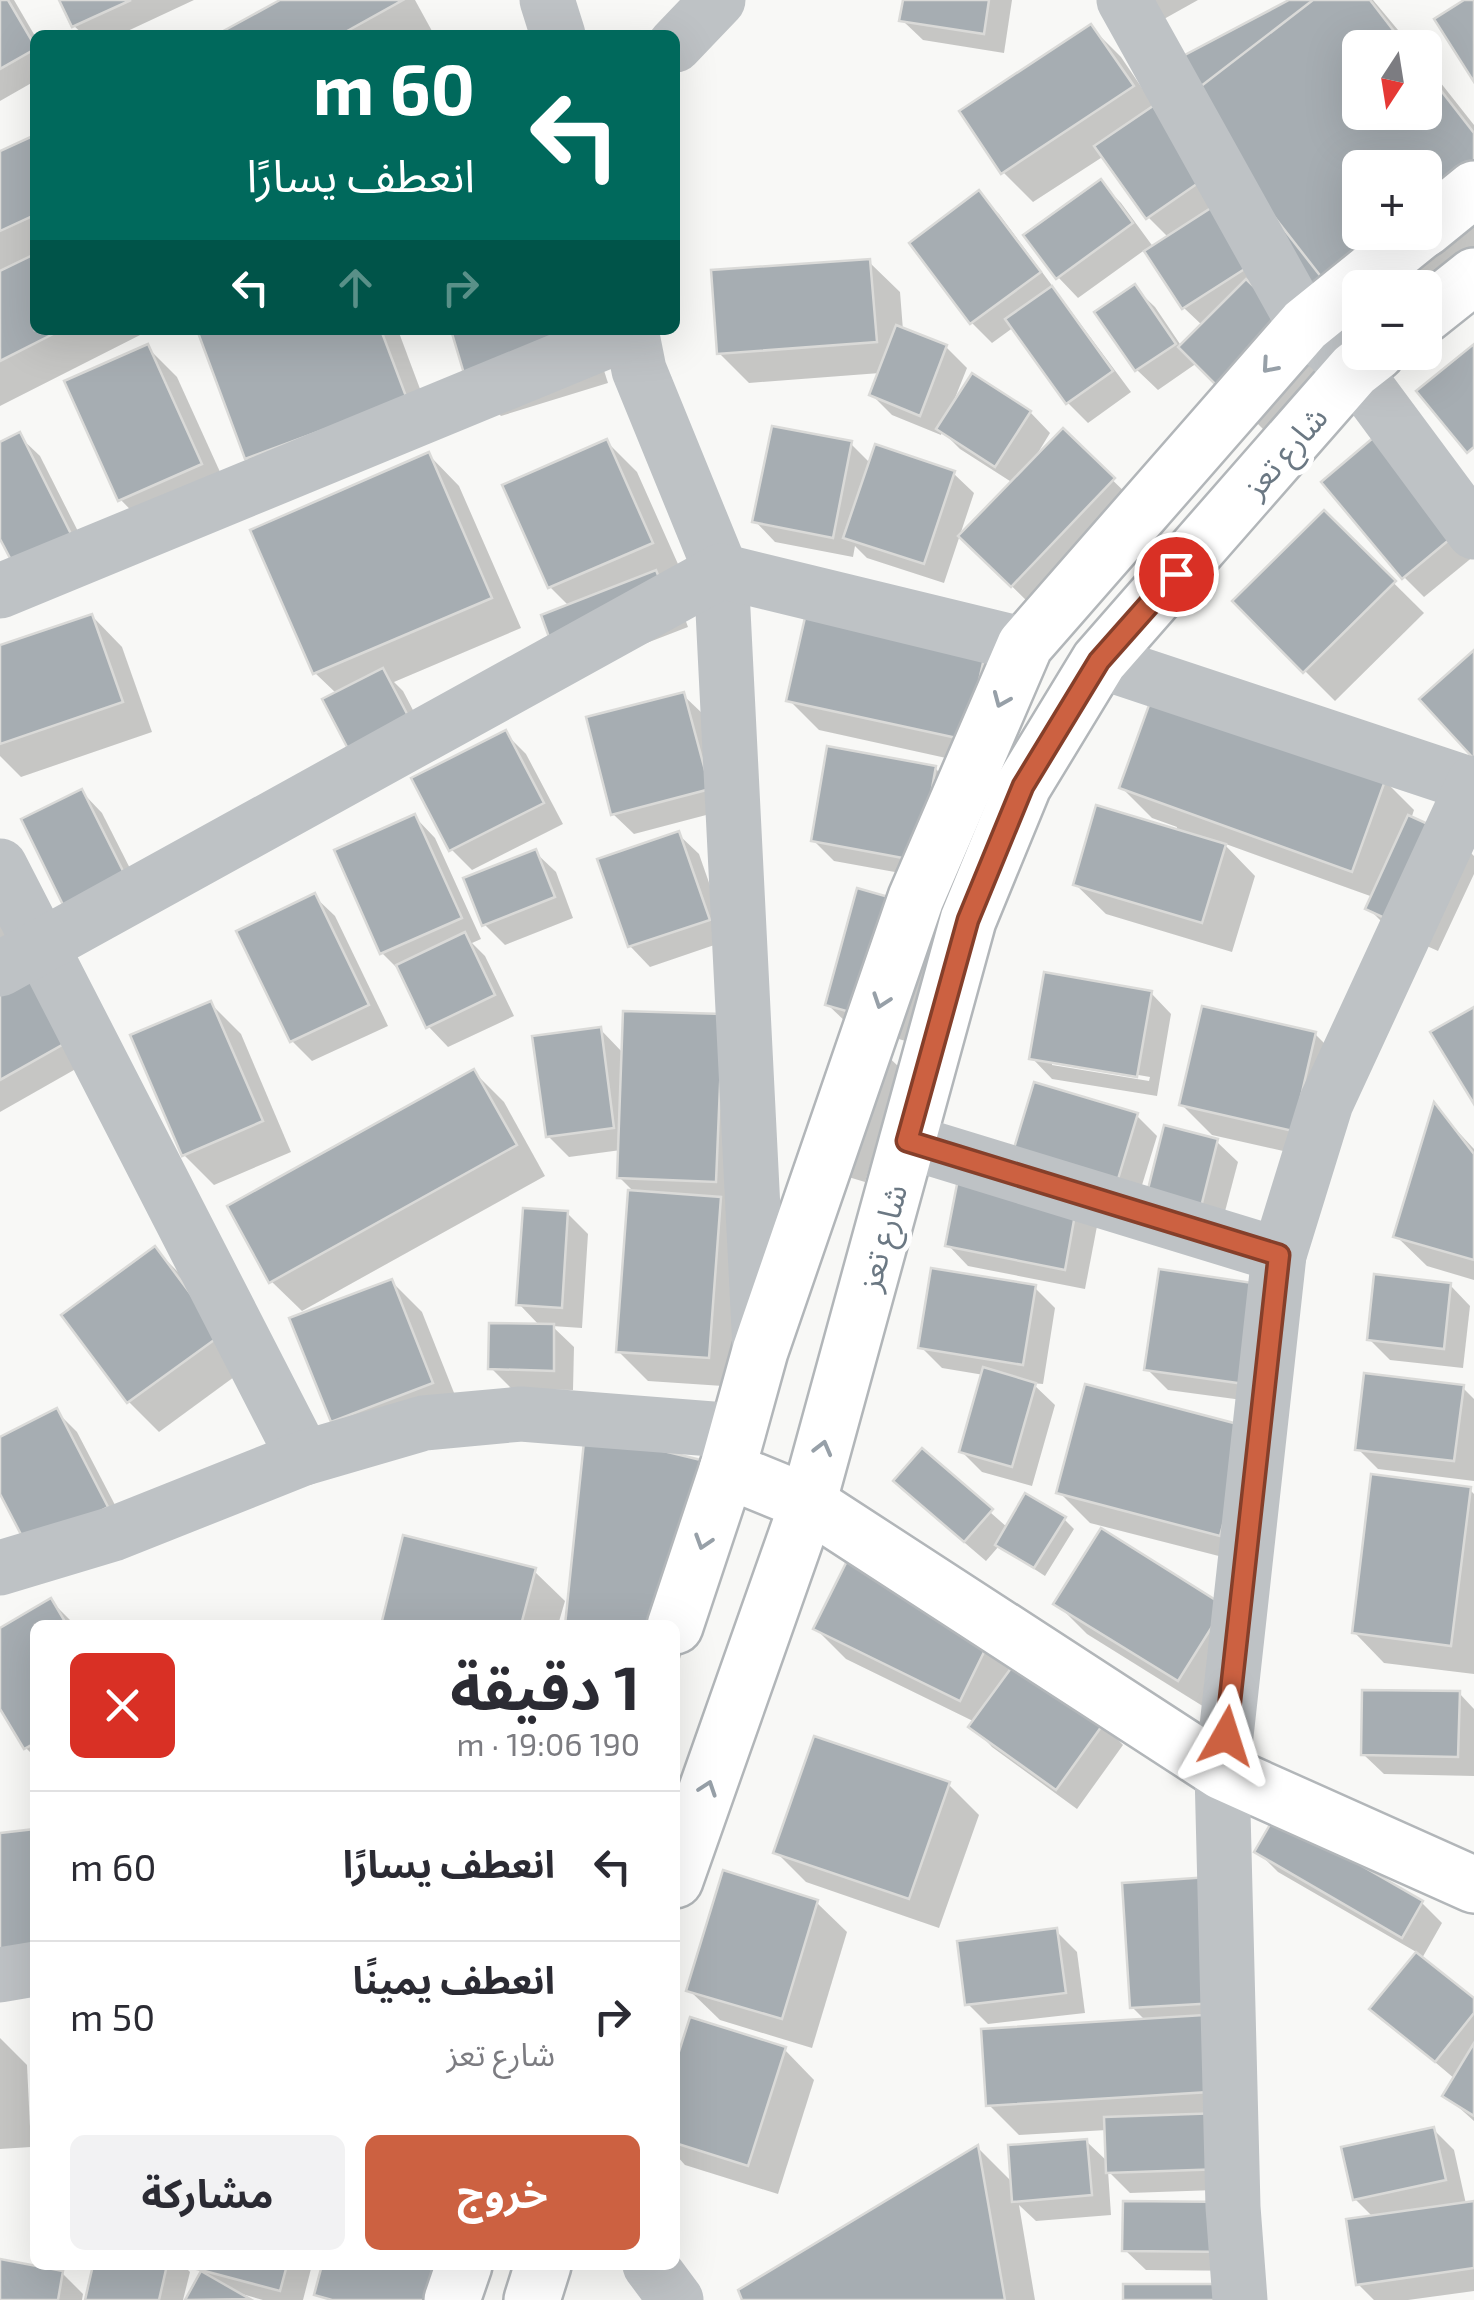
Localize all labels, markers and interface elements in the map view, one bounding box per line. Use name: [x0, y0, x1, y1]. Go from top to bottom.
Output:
north arrow: [1342, 30, 1442, 130]
map controls: [1342, 30, 1442, 370]
text: 60 m: [313, 45, 475, 129]
icon: left: [510, 70, 640, 200]
text: انعطف يسارًا: [246, 147, 475, 201]
button: +: [1342, 150, 1442, 250]
icon: left: [223, 260, 278, 315]
icon: ahead: [328, 260, 383, 315]
icon: right: [433, 260, 488, 315]
button: −: [1342, 270, 1442, 370]
one-way arrow: [1263, 354, 1281, 373]
street label: شارع تعز: [1233, 398, 1339, 510]
pin: [1134, 532, 1219, 617]
icon: arrive: [1149, 547, 1204, 602]
one-way arrow: [993, 690, 1013, 707]
one-way arrow: [872, 992, 892, 1009]
street label: شارع تعز: [848, 1180, 920, 1297]
one-way arrow: [812, 1439, 833, 1457]
one-way arrow: [694, 1533, 714, 1550]
text: 1 دقيقة: [450, 1650, 640, 1722]
button: close: [70, 1653, 175, 1758]
position arrow: [1174, 1684, 1278, 1788]
text: 190 m · 19:06: [456, 1724, 640, 1762]
one-way arrow: [696, 1781, 716, 1798]
icon: left: [585, 1839, 640, 1894]
text: انعطف يسارًا: [343, 1840, 555, 1886]
text: 60 m: [70, 1843, 156, 1889]
text: انعطف يمينًا: [352, 1956, 555, 2002]
icon: right: [585, 1989, 640, 2044]
text: 50 m: [70, 1993, 155, 2039]
text: شارع تعز: [447, 2034, 555, 2072]
button: مشاركة: [70, 2135, 345, 2250]
button: خروج: [365, 2135, 640, 2250]

